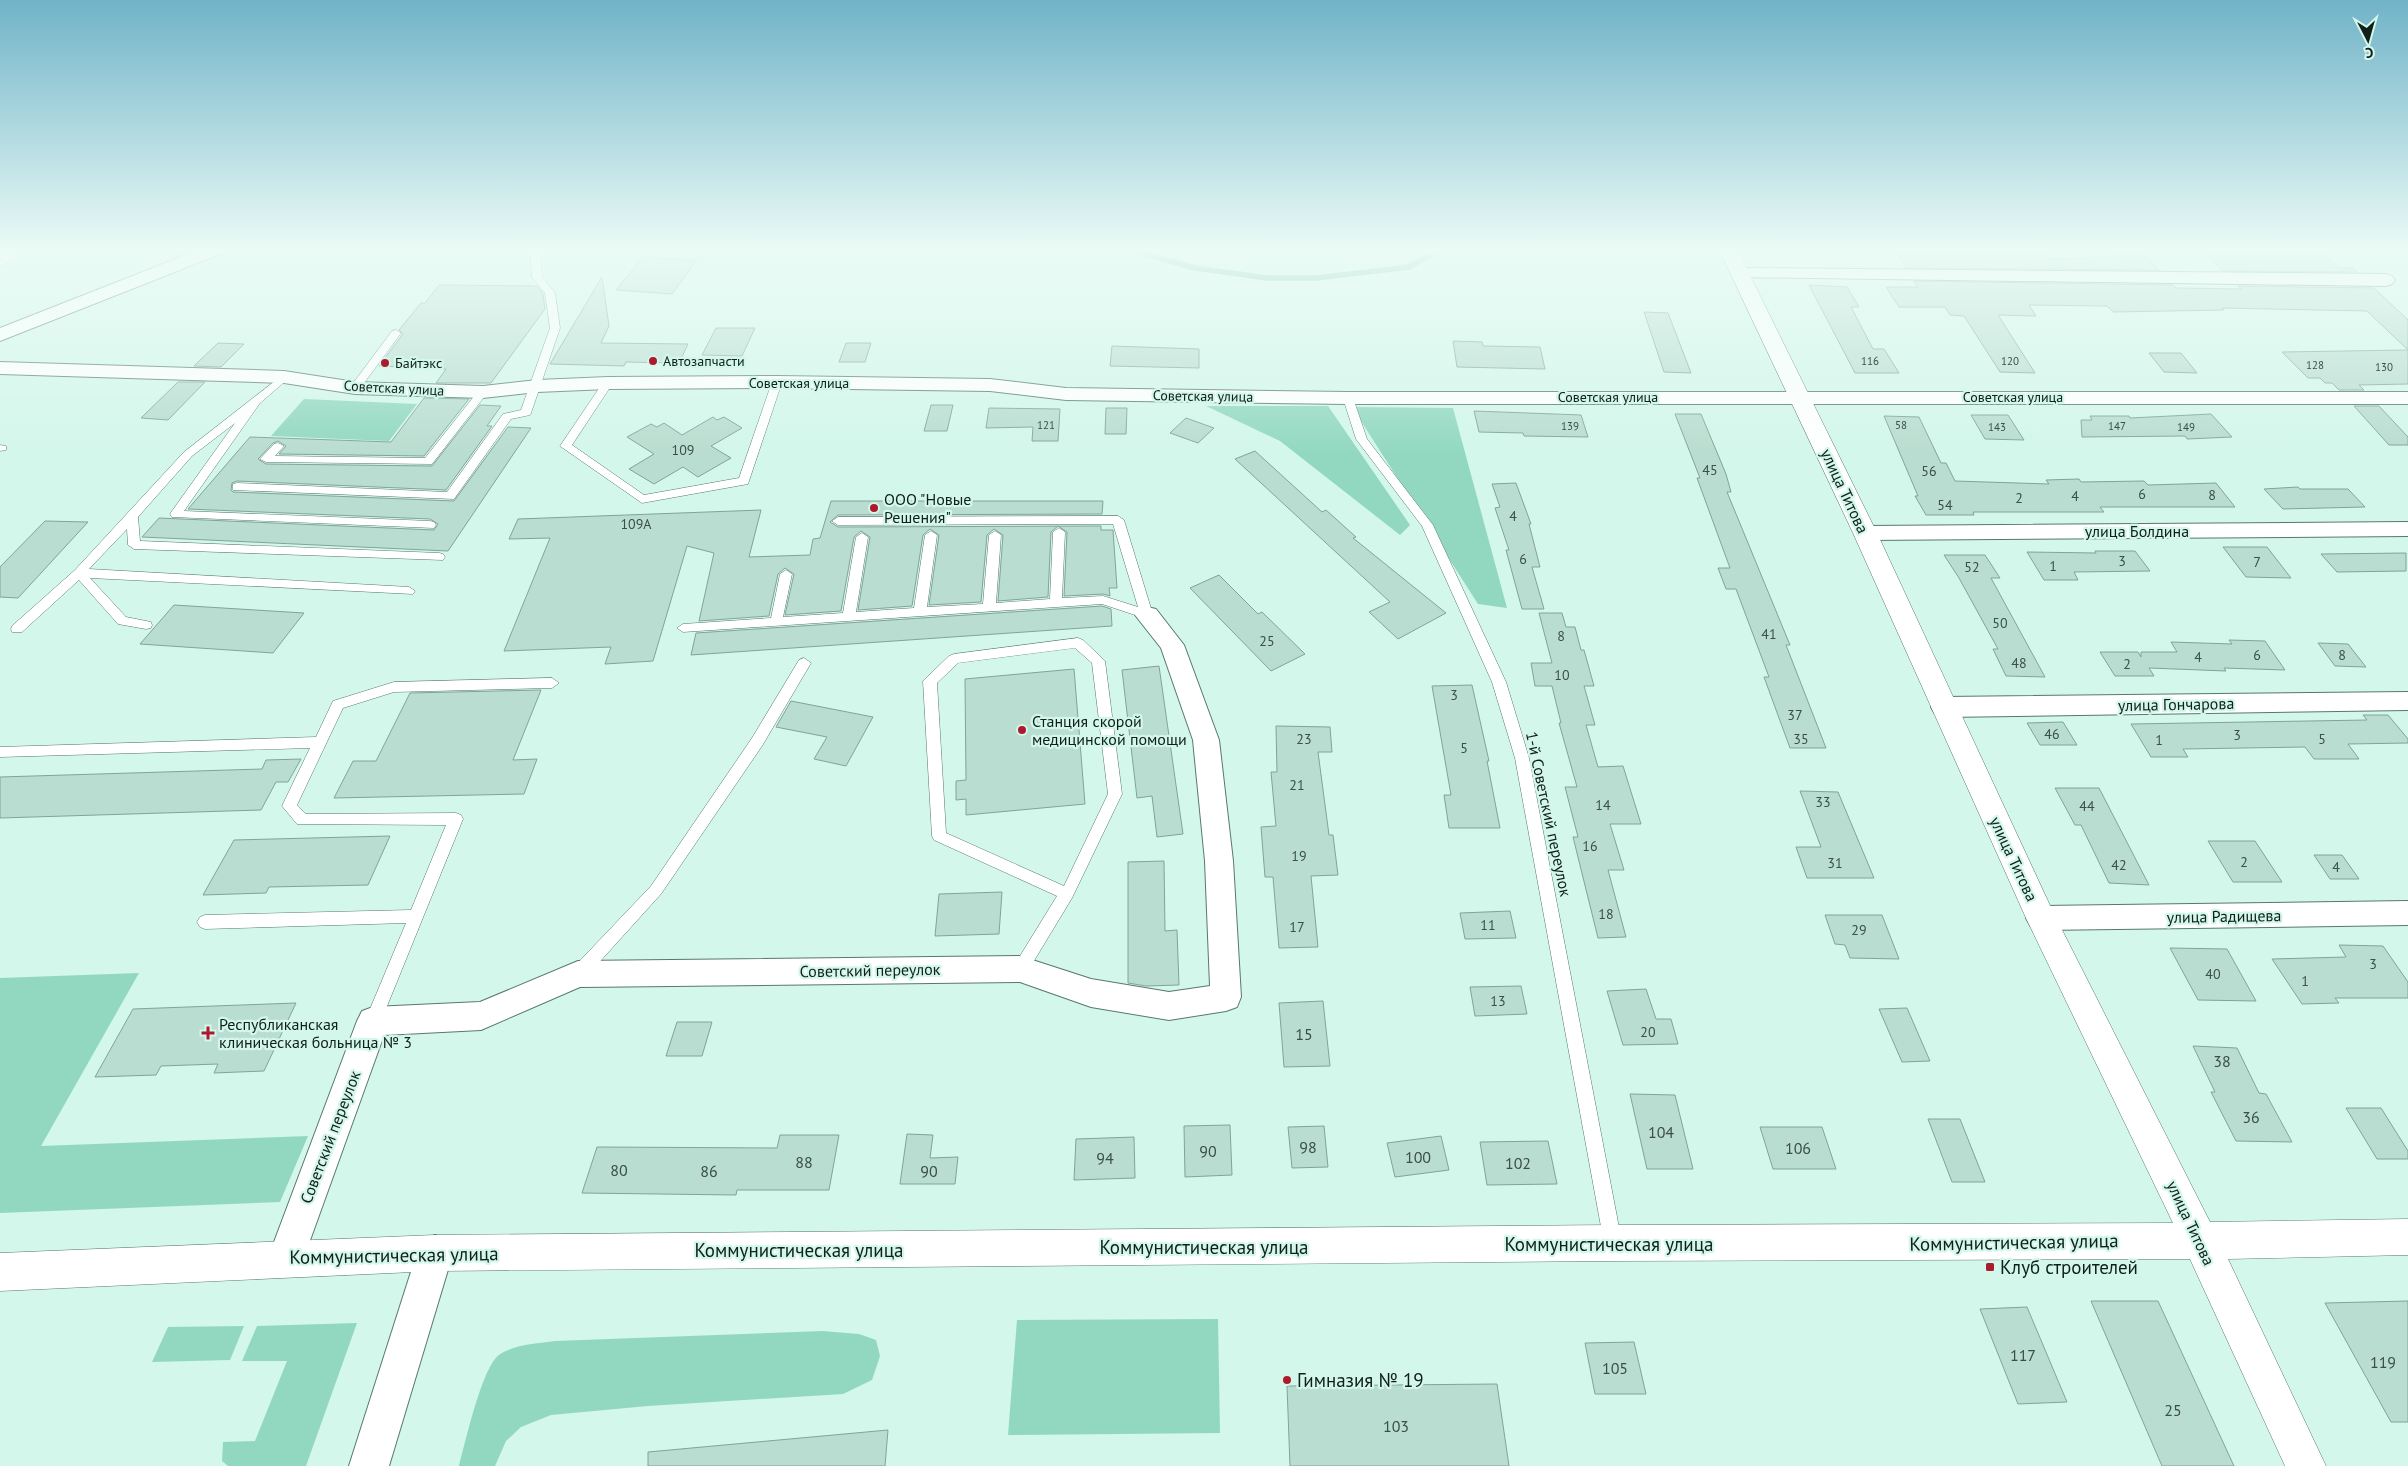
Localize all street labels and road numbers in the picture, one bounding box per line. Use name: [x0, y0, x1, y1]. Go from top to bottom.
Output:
street label: Советская улица: [749, 374, 849, 392]
street label: Советская улица: [343, 376, 445, 400]
street label: Советская улица: [1153, 386, 1253, 406]
street label: Советская улица: [1558, 388, 1658, 406]
street label: Советская улица: [1963, 388, 2063, 406]
street label: улица Титова: [1817, 446, 1873, 536]
street label: улица Болдина: [2085, 521, 2189, 541]
street label: улица Гончарова: [2118, 693, 2234, 715]
street label: 1-й Советский переулок: [1522, 730, 1576, 899]
street label: улица Титова: [1986, 814, 2042, 904]
street label: улица Радищева: [2166, 905, 2282, 927]
street label: Советский переулок: [799, 959, 941, 981]
street label: Советский переулок: [295, 1067, 365, 1206]
street label: улица Титова: [2163, 1178, 2219, 1268]
street label: Коммунистическая улица: [1909, 1228, 2119, 1256]
street label: Коммунистическая улица: [1504, 1232, 1714, 1256]
street label: Коммунистическая улица: [1099, 1235, 1309, 1259]
street label: Коммунистическая улица: [694, 1238, 904, 1262]
street label: Коммунистическая улица: [289, 1241, 499, 1269]

